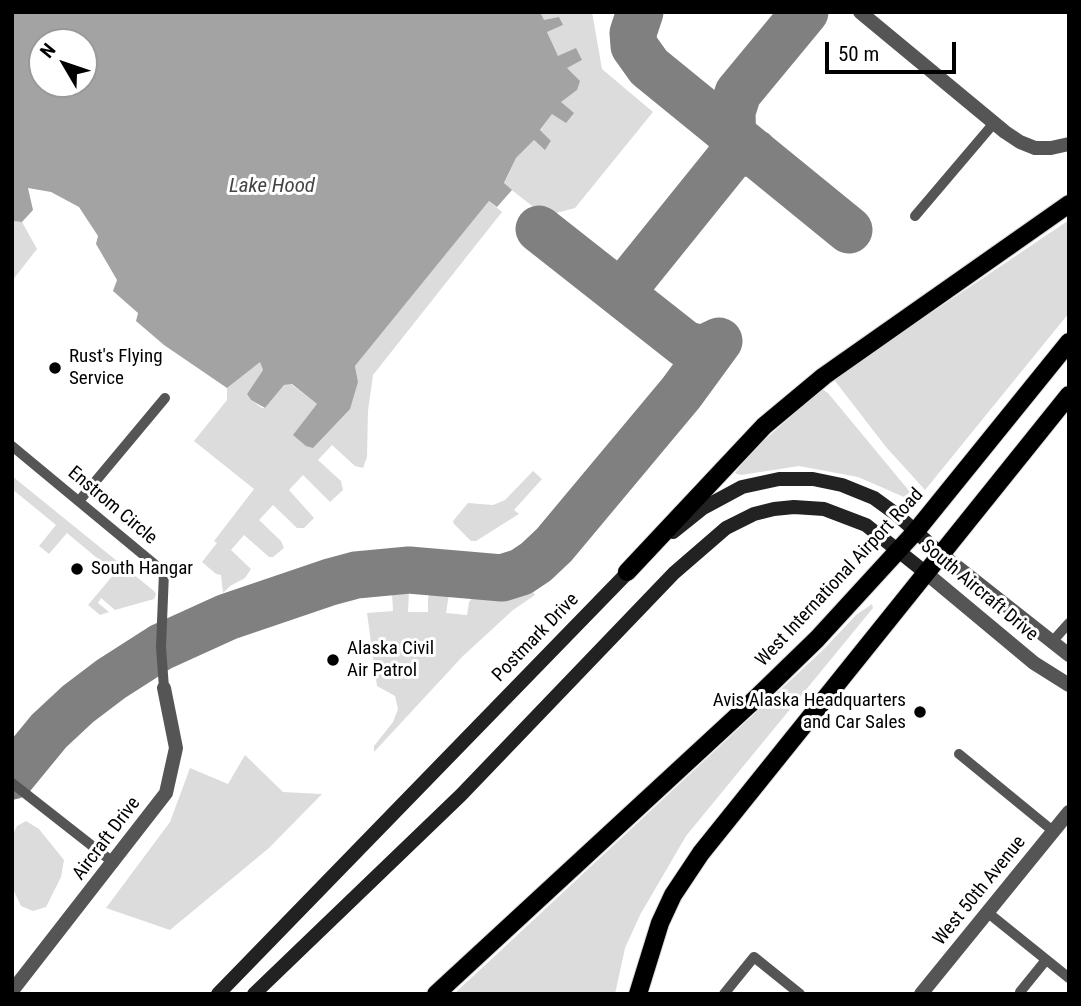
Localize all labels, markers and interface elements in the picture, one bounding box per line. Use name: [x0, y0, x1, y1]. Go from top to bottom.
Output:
north arrow: [28, 28, 98, 98]
scale bar: [829, 28, 960, 72]
text: N: [35, 39, 60, 62]
text: 50 m: [838, 42, 879, 66]
water label: Lake Hood: [229, 174, 315, 200]
place label: Rust's Flying Service: [69, 346, 163, 390]
marker: Rust's Flying Service: [47, 360, 63, 376]
street label: Enstrom Circle: [63, 462, 161, 550]
street label: West International Airport Road: [751, 484, 929, 672]
street label: South Aircraft Drive: [916, 535, 1042, 647]
place label: South Hangar: [91, 558, 193, 580]
marker: South Hangar: [69, 561, 85, 577]
street label: Postmark Drive: [488, 589, 584, 687]
place label: Alaska Civil Air Patrol: [347, 638, 434, 682]
marker: Alaska Civil Air Patrol: [325, 652, 341, 668]
place label: Avis Alaska Headquarters and Car Sales: [713, 690, 906, 734]
marker: Avis Alaska Headquarters and Car Sales: [912, 704, 928, 720]
street label: Aircraft Drive: [68, 793, 146, 885]
street label: West 50th Avenue: [929, 832, 1031, 950]

